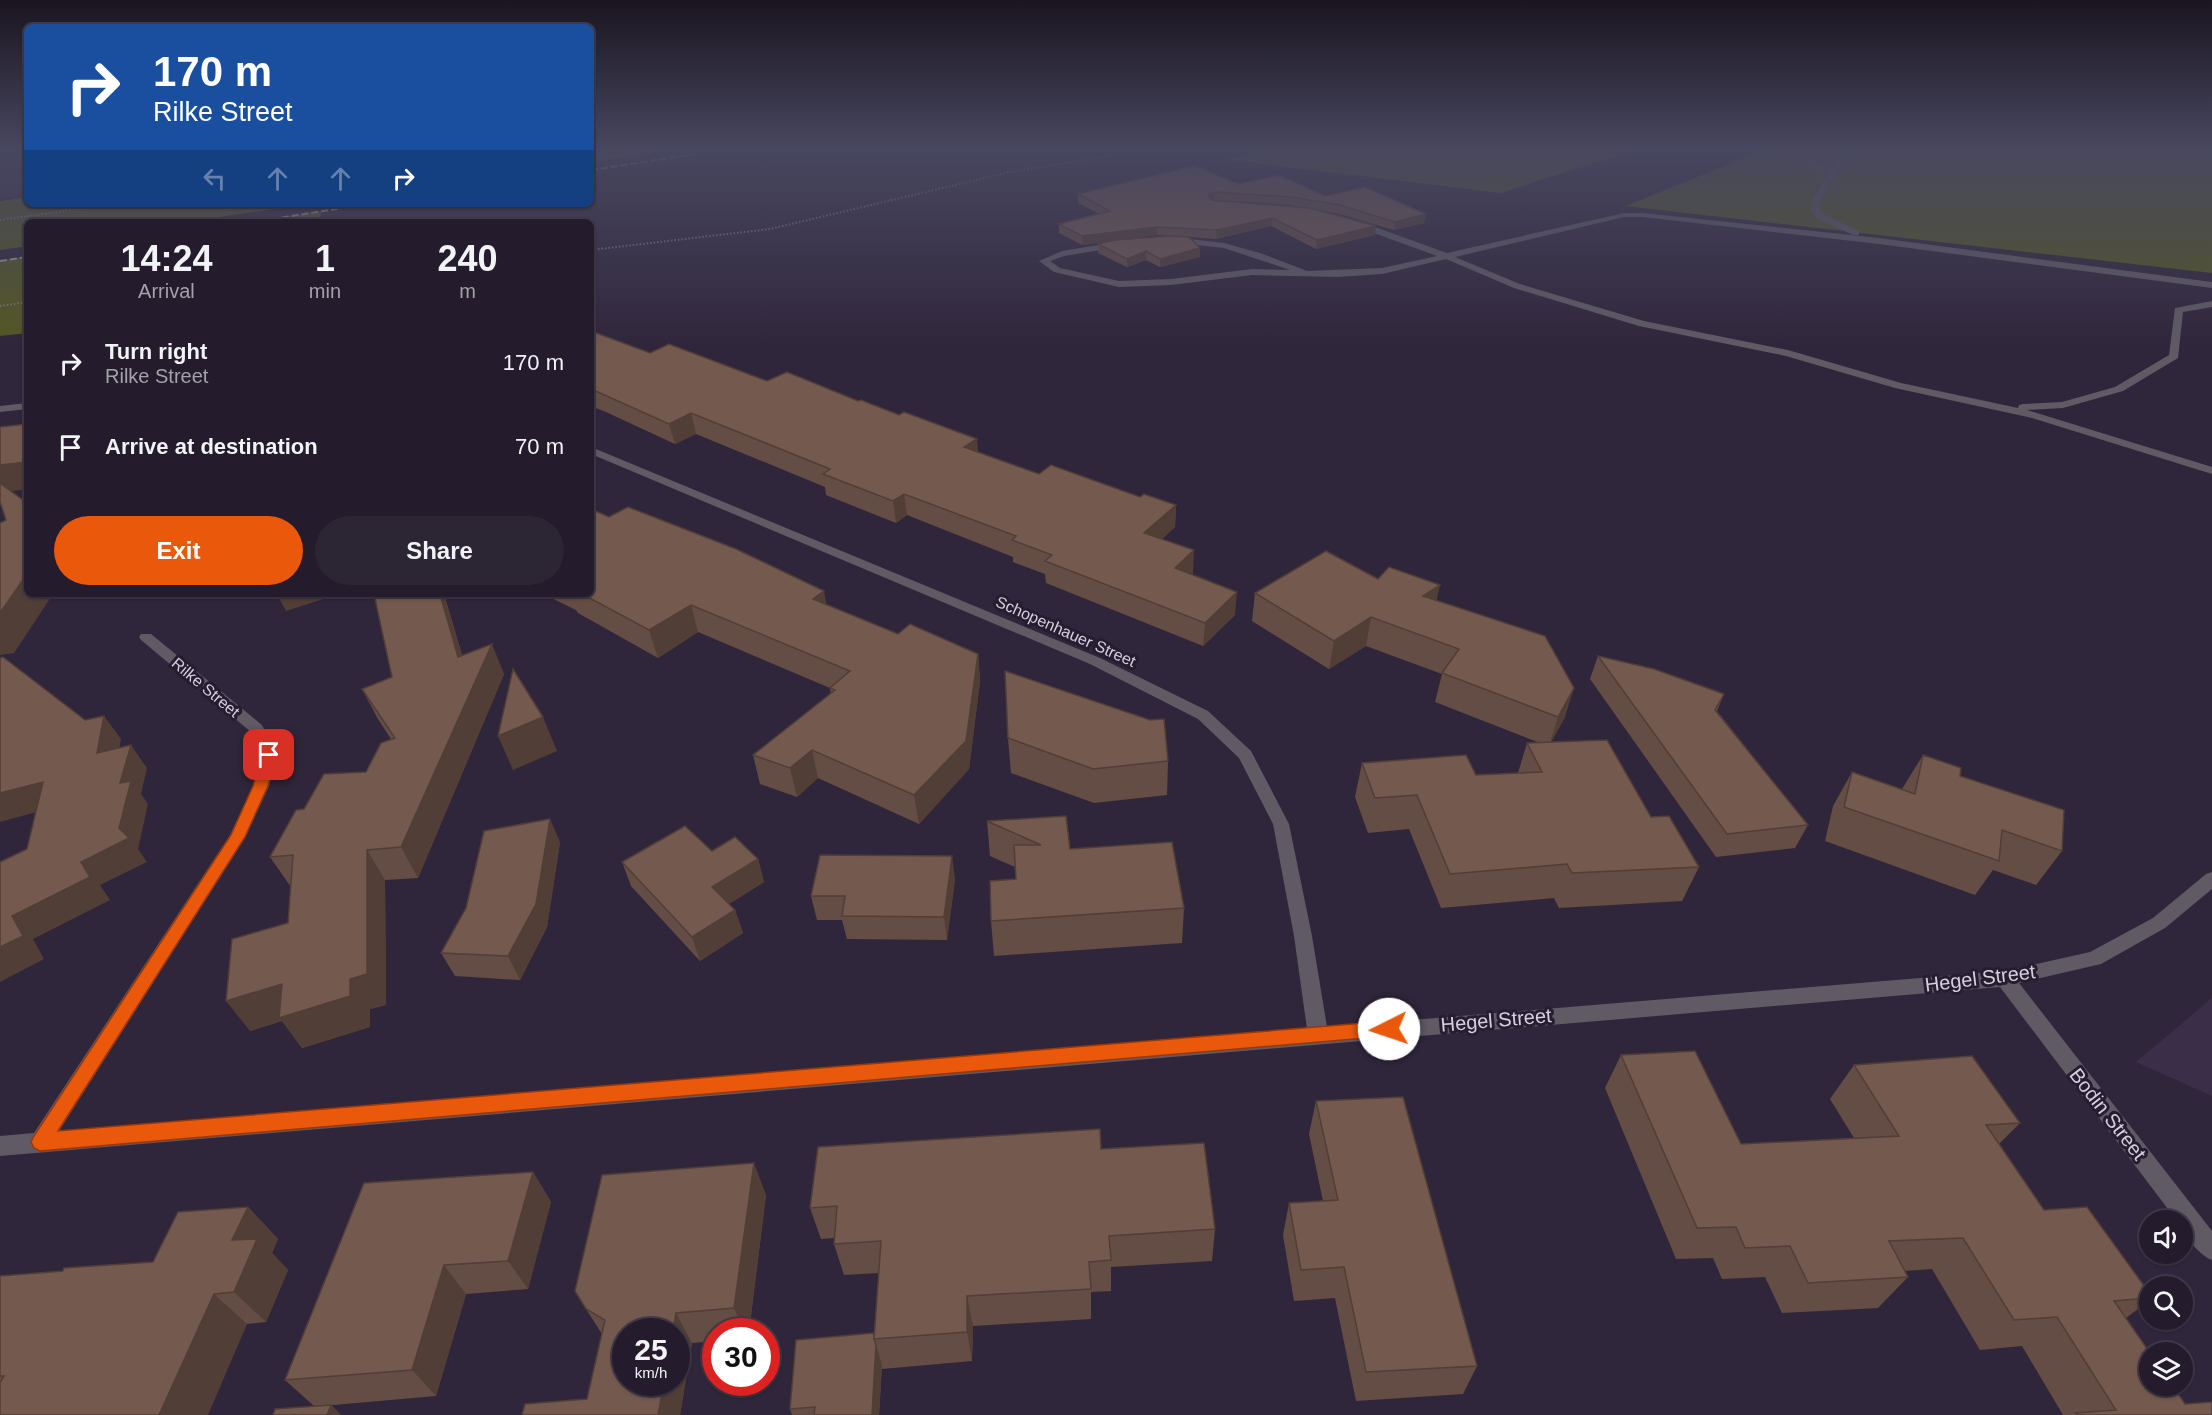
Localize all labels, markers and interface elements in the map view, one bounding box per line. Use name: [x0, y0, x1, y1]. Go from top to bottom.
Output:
icon: right: [54, 48, 132, 126]
text: 170 m: [153, 48, 272, 95]
text: Rilke Street: [153, 97, 293, 127]
icon: left: [198, 162, 231, 195]
icon: ahead: [261, 162, 294, 195]
icon: ahead: [324, 162, 357, 195]
icon: right: [387, 162, 420, 195]
text: 14:24: [120, 238, 212, 279]
text: 1: [315, 238, 335, 279]
text: 240: [437, 238, 498, 279]
text: Arrival: [138, 280, 195, 302]
text: min: [309, 280, 341, 302]
text: m: [459, 280, 476, 302]
text: Turn right: [105, 339, 207, 364]
icon: right: [54, 347, 87, 380]
text: 170 m: [503, 350, 564, 375]
text: Rilke Street: [105, 365, 208, 387]
icon: arrive: [54, 431, 87, 464]
text: Arrive at destination: [105, 434, 318, 459]
text: 70 m: [515, 434, 564, 459]
button: Exit: [54, 516, 303, 585]
button: Share: [315, 516, 564, 585]
street label: Schopenhauer Street: [993, 593, 1139, 670]
street label: Rilke Street: [169, 654, 243, 721]
pin: [243, 729, 294, 780]
icon: arrive: [252, 738, 285, 771]
street label: Hegel Street: [1923, 960, 2037, 996]
position arrow: [1357, 997, 1421, 1061]
street label: Hegel Street: [1440, 1004, 1553, 1036]
street label: Bodin Street: [2065, 1064, 2151, 1164]
map controls: [2139, 1210, 2193, 1396]
button: sound: [2139, 1210, 2193, 1264]
button: search: [2139, 1276, 2193, 1330]
speed limit sign: 30: [702, 1318, 780, 1396]
text: 25: [634, 1333, 668, 1366]
button: layers: [2139, 1342, 2193, 1396]
text: km/h: [635, 1364, 667, 1381]

